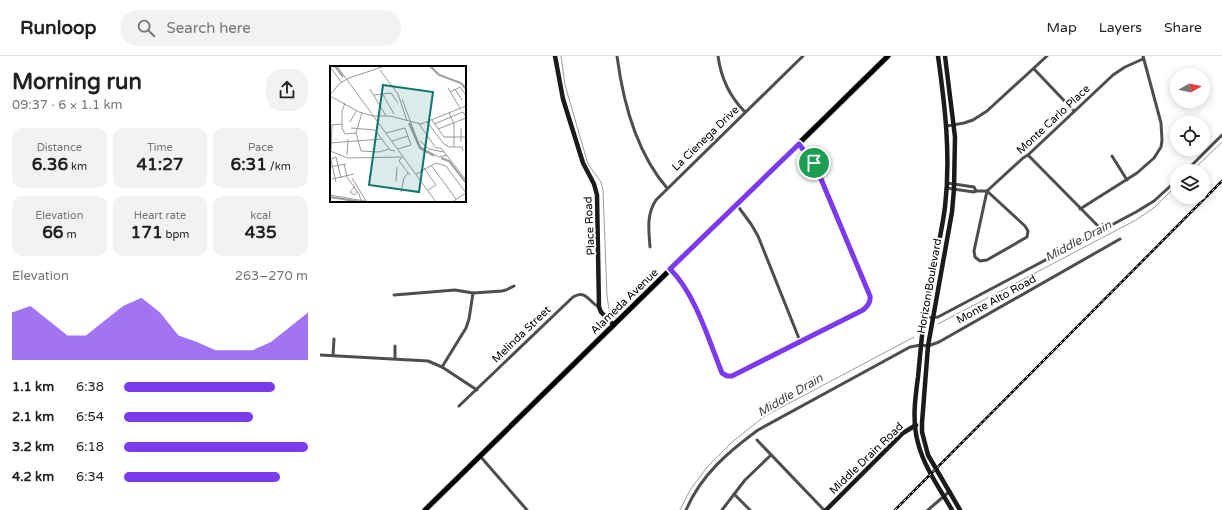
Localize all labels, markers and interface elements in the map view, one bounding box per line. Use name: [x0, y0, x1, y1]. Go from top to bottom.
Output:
search box: [121, 10, 401, 46]
text: Runloop: [20, 17, 97, 39]
icon: search: [135, 17, 157, 39]
text: Search here: [167, 19, 251, 37]
text: Map: [1047, 19, 1077, 36]
text: Layers: [1099, 19, 1142, 36]
text: Share: [1164, 19, 1202, 36]
inset map: [330, 66, 466, 202]
north arrow: [1170, 68, 1210, 108]
map controls: [1170, 68, 1210, 204]
text: Morning run: [12, 69, 142, 95]
button: share: [266, 69, 308, 111]
street label: Monte Carlo Place: [1014, 82, 1093, 157]
text: 09:37 · 6 × 1.1 km: [12, 97, 123, 113]
street label: La Cienega Drive: [669, 103, 742, 174]
button: locate: [1170, 116, 1210, 156]
text: Distance: [37, 141, 82, 154]
text: Time: [147, 141, 173, 154]
text: Pace: [248, 141, 273, 154]
pin: [797, 146, 831, 180]
icon: arrive: [803, 152, 825, 174]
text: 6.36: [32, 154, 68, 175]
text: 41:27: [136, 154, 184, 175]
text: 6:31: [231, 154, 267, 175]
text: km: [68, 160, 87, 173]
text: /km: [267, 160, 291, 173]
button: layers: [1170, 164, 1210, 204]
street label: Place Road: [581, 196, 598, 256]
text: Elevation: [35, 209, 83, 222]
text: Heart rate: [134, 209, 186, 222]
text: kcal: [250, 209, 271, 222]
water label: Middle Drain: [1042, 217, 1114, 264]
text: 66: [42, 222, 64, 243]
text: 171: [131, 222, 163, 243]
text: 435: [245, 222, 277, 243]
text: m: [64, 228, 76, 241]
text: bpm: [163, 228, 189, 241]
street label: Horizon Boulevard: [915, 237, 944, 335]
street label: Alameda Avenue: [588, 266, 661, 337]
text: Elevation: [12, 268, 69, 284]
text: 263–270 m: [235, 268, 308, 284]
street label: Monte Alto Road: [954, 272, 1038, 327]
street label: Melinda Street: [489, 303, 553, 366]
water label: Middle Drain: [755, 370, 826, 419]
text: 1.1 km: [12, 379, 54, 395]
text: 6:38: [76, 379, 104, 395]
text: 2.1 km: [12, 409, 54, 425]
text: 6:54: [76, 409, 104, 425]
street label: Middle Drain Road: [827, 420, 906, 497]
text: 3.2 km: [12, 439, 54, 455]
text: 6:18: [76, 439, 104, 455]
text: 4.2 km: [12, 469, 54, 485]
text: 6:34: [76, 469, 104, 485]

